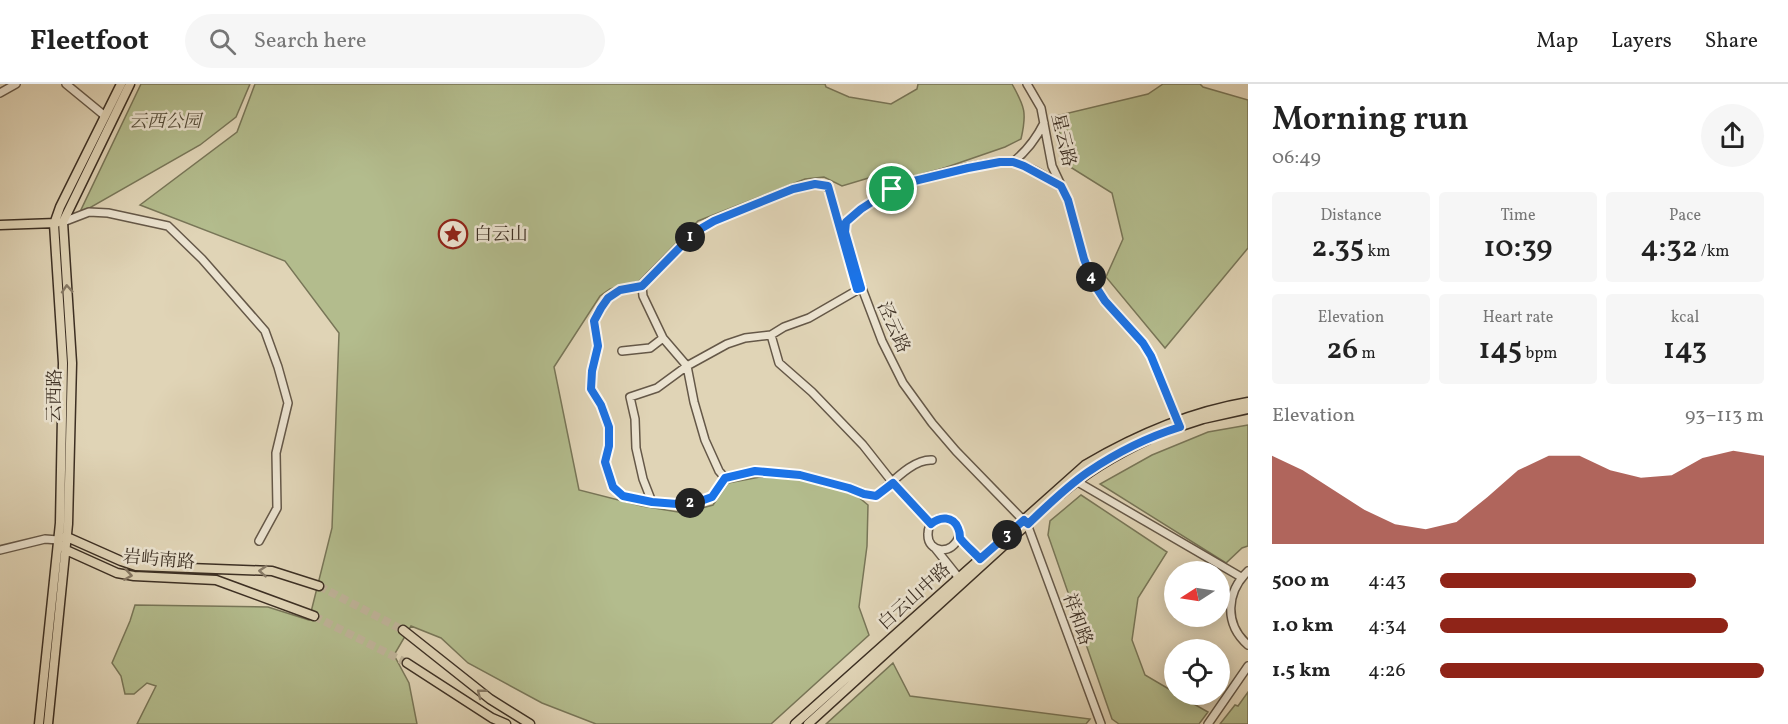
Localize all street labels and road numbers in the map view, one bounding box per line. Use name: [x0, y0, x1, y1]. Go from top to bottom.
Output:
street label: 星云路: [1044, 111, 1081, 169]
street label: 泾云路: [870, 298, 915, 357]
street label: 云西路: [43, 369, 68, 423]
street label: 岩屿南路: [122, 545, 196, 576]
street label: 白云山中路: [873, 558, 957, 637]
street label: 祥和路: [1056, 590, 1098, 649]

